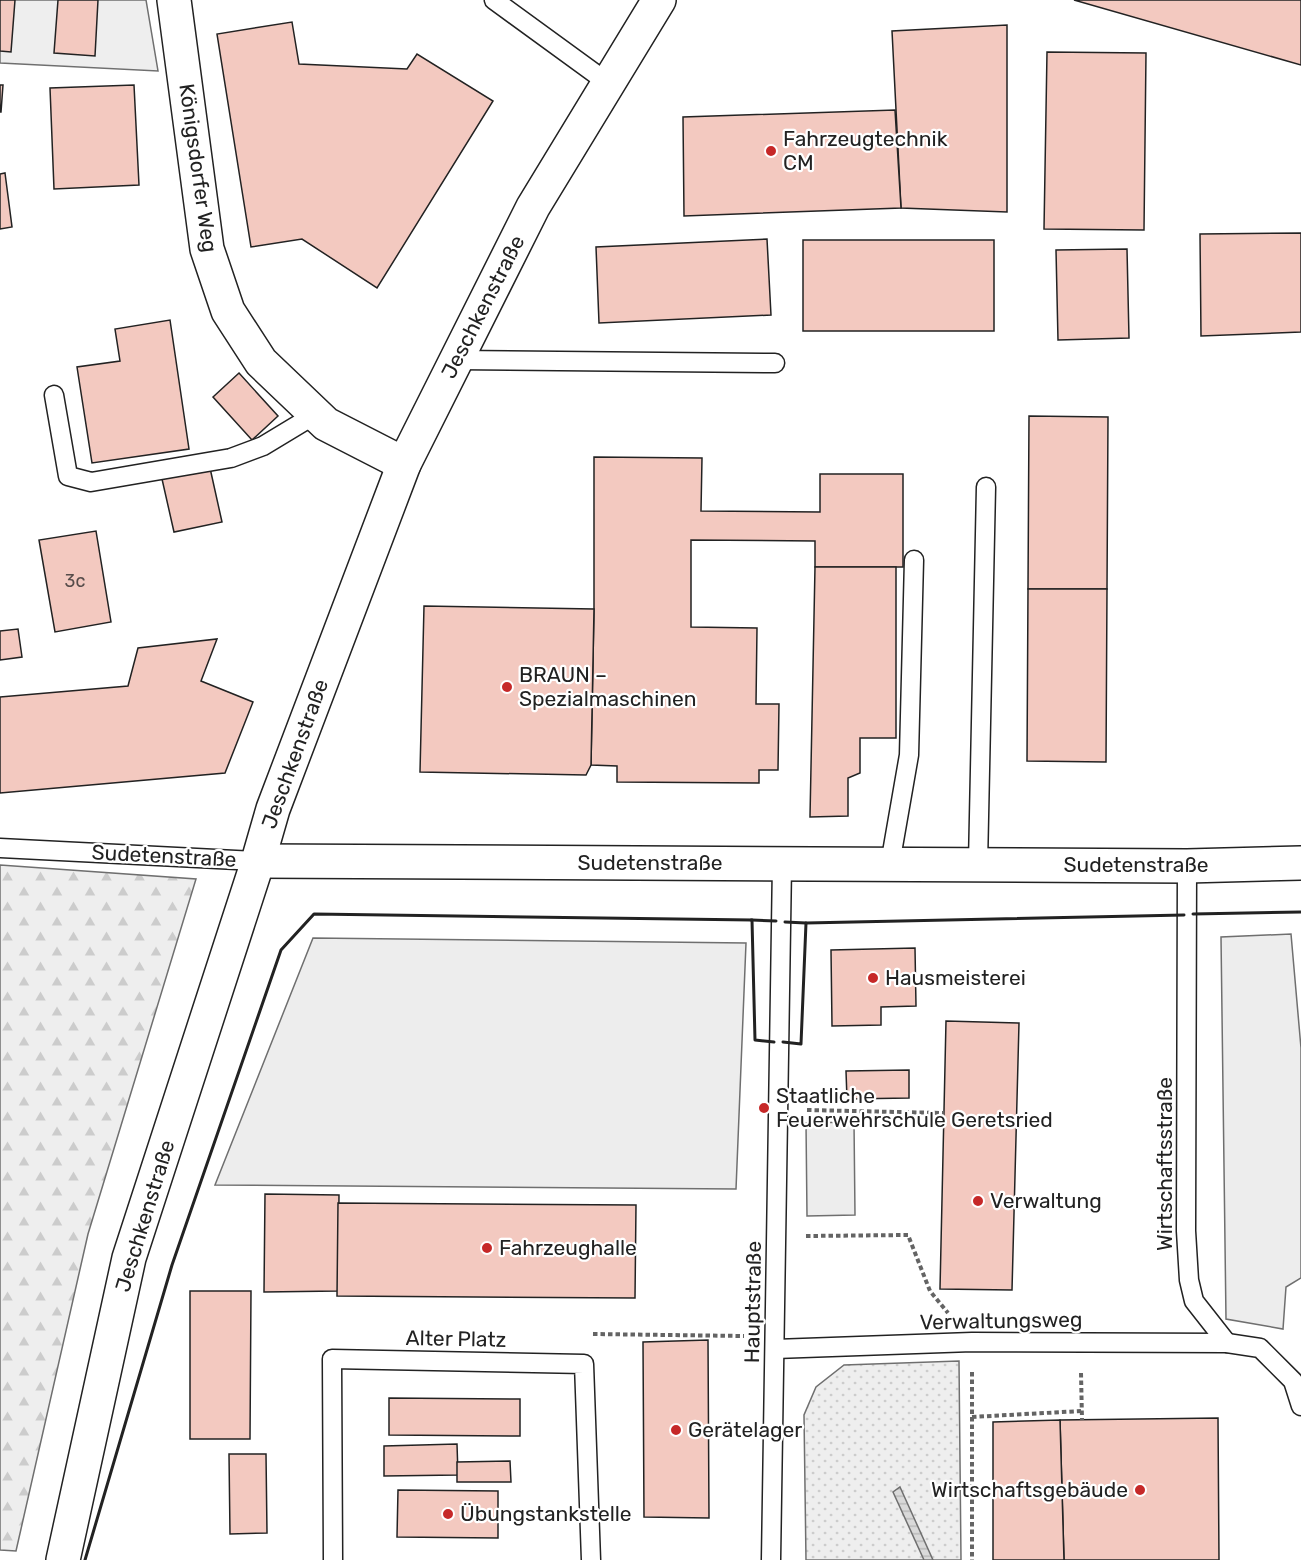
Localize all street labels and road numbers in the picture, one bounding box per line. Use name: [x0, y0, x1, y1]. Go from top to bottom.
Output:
street label: Königsdorfer Weg: [174, 82, 223, 254]
street label: Jeschkenstraße: [436, 231, 529, 383]
street label: Jeschkenstraße: [256, 676, 333, 832]
street label: Sudetenstraße: [91, 839, 237, 872]
street label: Sudetenstraße: [577, 850, 723, 875]
street label: Sudetenstraße: [1063, 852, 1209, 877]
street label: Wirtschaftsstraße: [1152, 1077, 1177, 1251]
street label: Jeschkenstraße: [110, 1137, 179, 1295]
street label: Hauptstraße: [739, 1241, 766, 1363]
street label: Verwaltungsweg: [919, 1307, 1083, 1334]
street label: Alter Platz: [405, 1325, 507, 1352]

